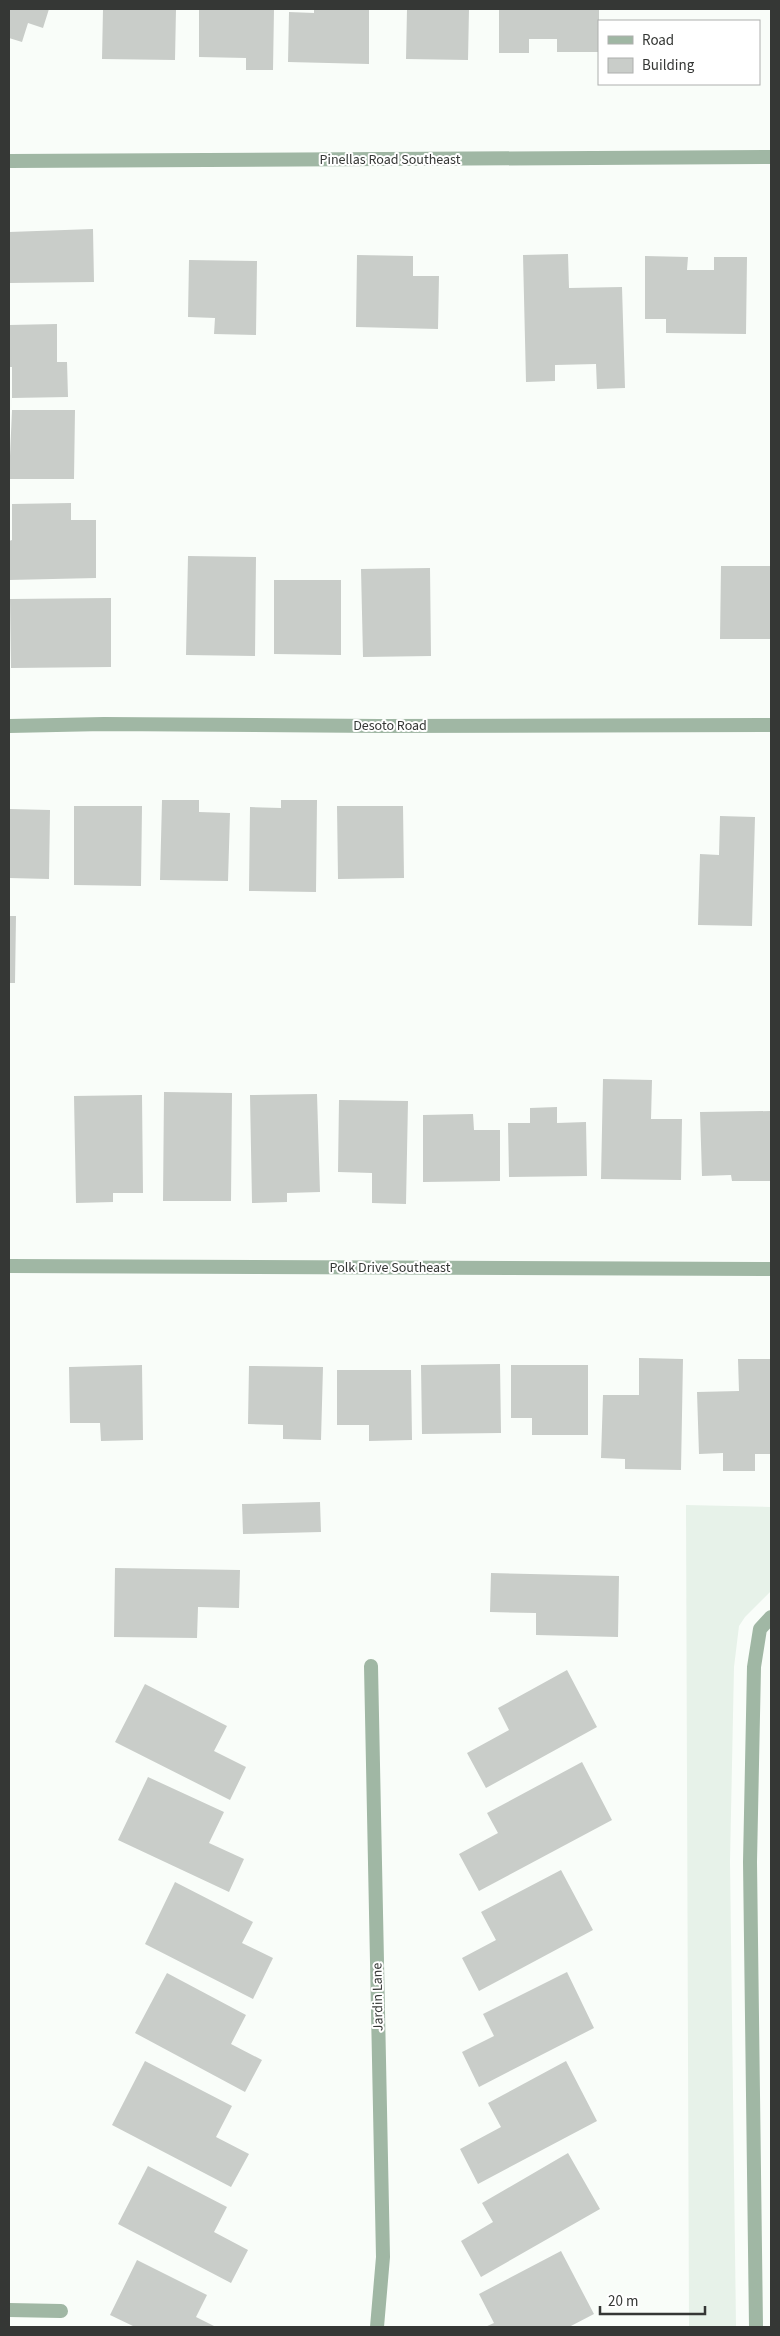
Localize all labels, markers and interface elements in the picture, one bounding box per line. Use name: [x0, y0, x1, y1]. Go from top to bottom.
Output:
legend: [598, 20, 760, 85]
text: Road: [642, 30, 674, 51]
text: Building: [642, 55, 695, 76]
street label: Pinellas Road Southeast: [320, 150, 461, 170]
street label: Desoto Road: [353, 716, 427, 736]
street label: Polk Drive Southeast: [330, 1258, 451, 1278]
street label: Jardin Lane: [367, 1962, 389, 2031]
scale bar: [600, 2284, 705, 2316]
text: 20 m: [608, 2291, 638, 2312]

